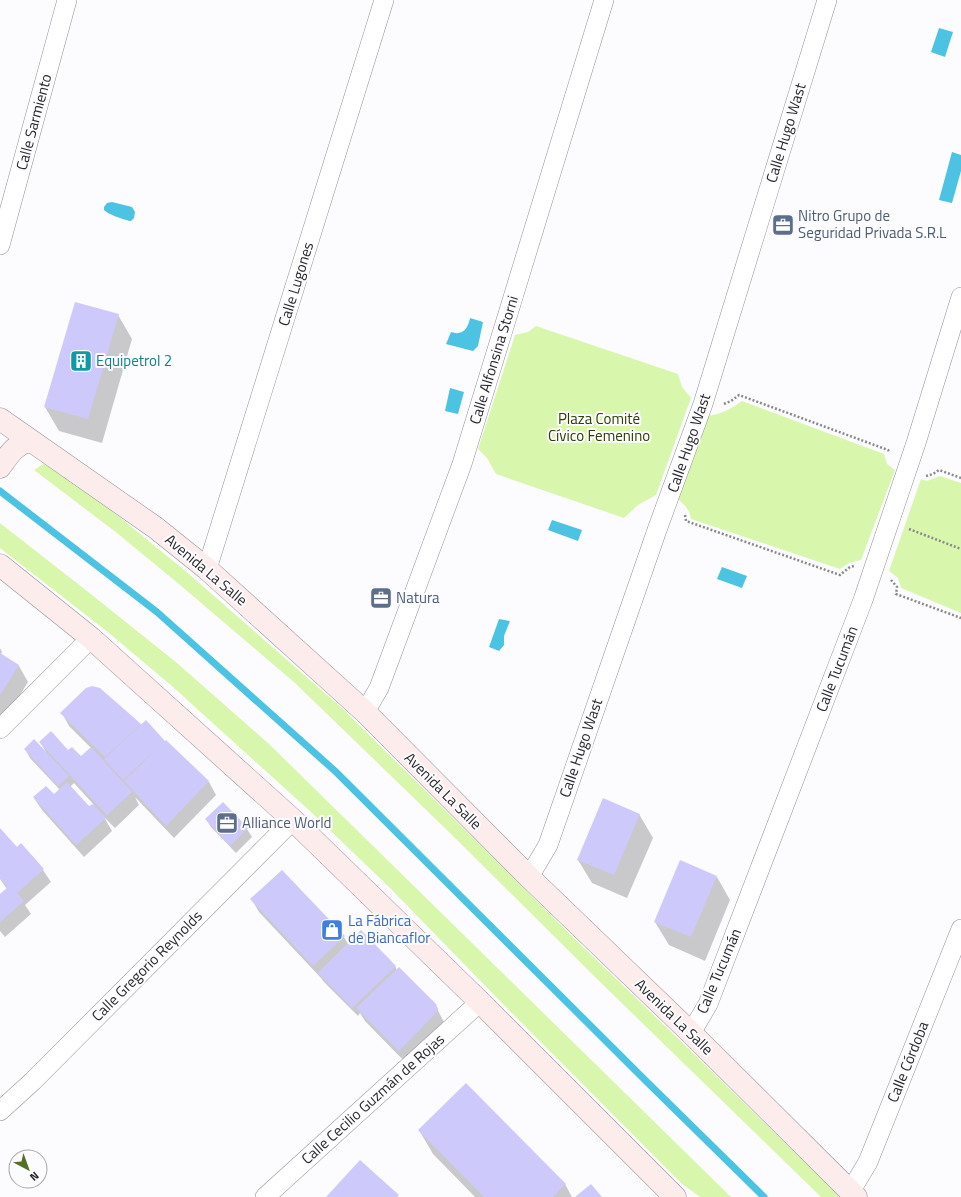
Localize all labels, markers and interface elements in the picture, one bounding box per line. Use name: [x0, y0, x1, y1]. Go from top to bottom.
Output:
street label: Calle Sarmiento: [10, 71, 57, 173]
street label: Calle Hugo Wast: [759, 79, 812, 186]
place label: Nitro Grupo de Seguridad Privada S.R.L: [798, 204, 946, 244]
office icon: Nitro Grupo de Seguridad Privada S.R.L: [770, 212, 796, 238]
street label: Calle Lugones: [272, 239, 319, 329]
street label: Calle Alfonsina Storni: [463, 293, 524, 427]
building icon: Equipetrol 2: [68, 348, 94, 374]
place label: Equipetrol 2: [96, 349, 172, 372]
street label: Calle Hugo Wast: [661, 390, 716, 495]
park label: Plaza Comité Cívico Femenino: [548, 407, 650, 447]
street label: Avenida La Salle: [160, 528, 253, 611]
office icon: Natura: [368, 585, 394, 611]
place label: Natura: [396, 586, 440, 609]
street label: Calle Tucumán: [810, 622, 864, 715]
street label: Calle Hugo Wast: [553, 695, 608, 800]
street label: Avenida La Salle: [399, 747, 487, 835]
office icon: Alliance World: [214, 810, 240, 836]
place label: Alliance World: [242, 811, 332, 834]
street label: Calle Gregorio Reynolds: [86, 905, 207, 1026]
place label: La Fábrica de Biancaflor: [348, 909, 431, 949]
shop icon: La Fábrica de Biancaflor: [319, 917, 345, 943]
street label: Calle Tucumán: [690, 925, 747, 1017]
street label: Avenida La Salle: [630, 973, 719, 1060]
street label: Calle Córdoba: [881, 1017, 934, 1106]
street label: Calle Cecilio Guzmán de Rojas: [296, 1028, 449, 1169]
north arrow: [8, 1149, 48, 1189]
text: N: [26, 1168, 43, 1185]

